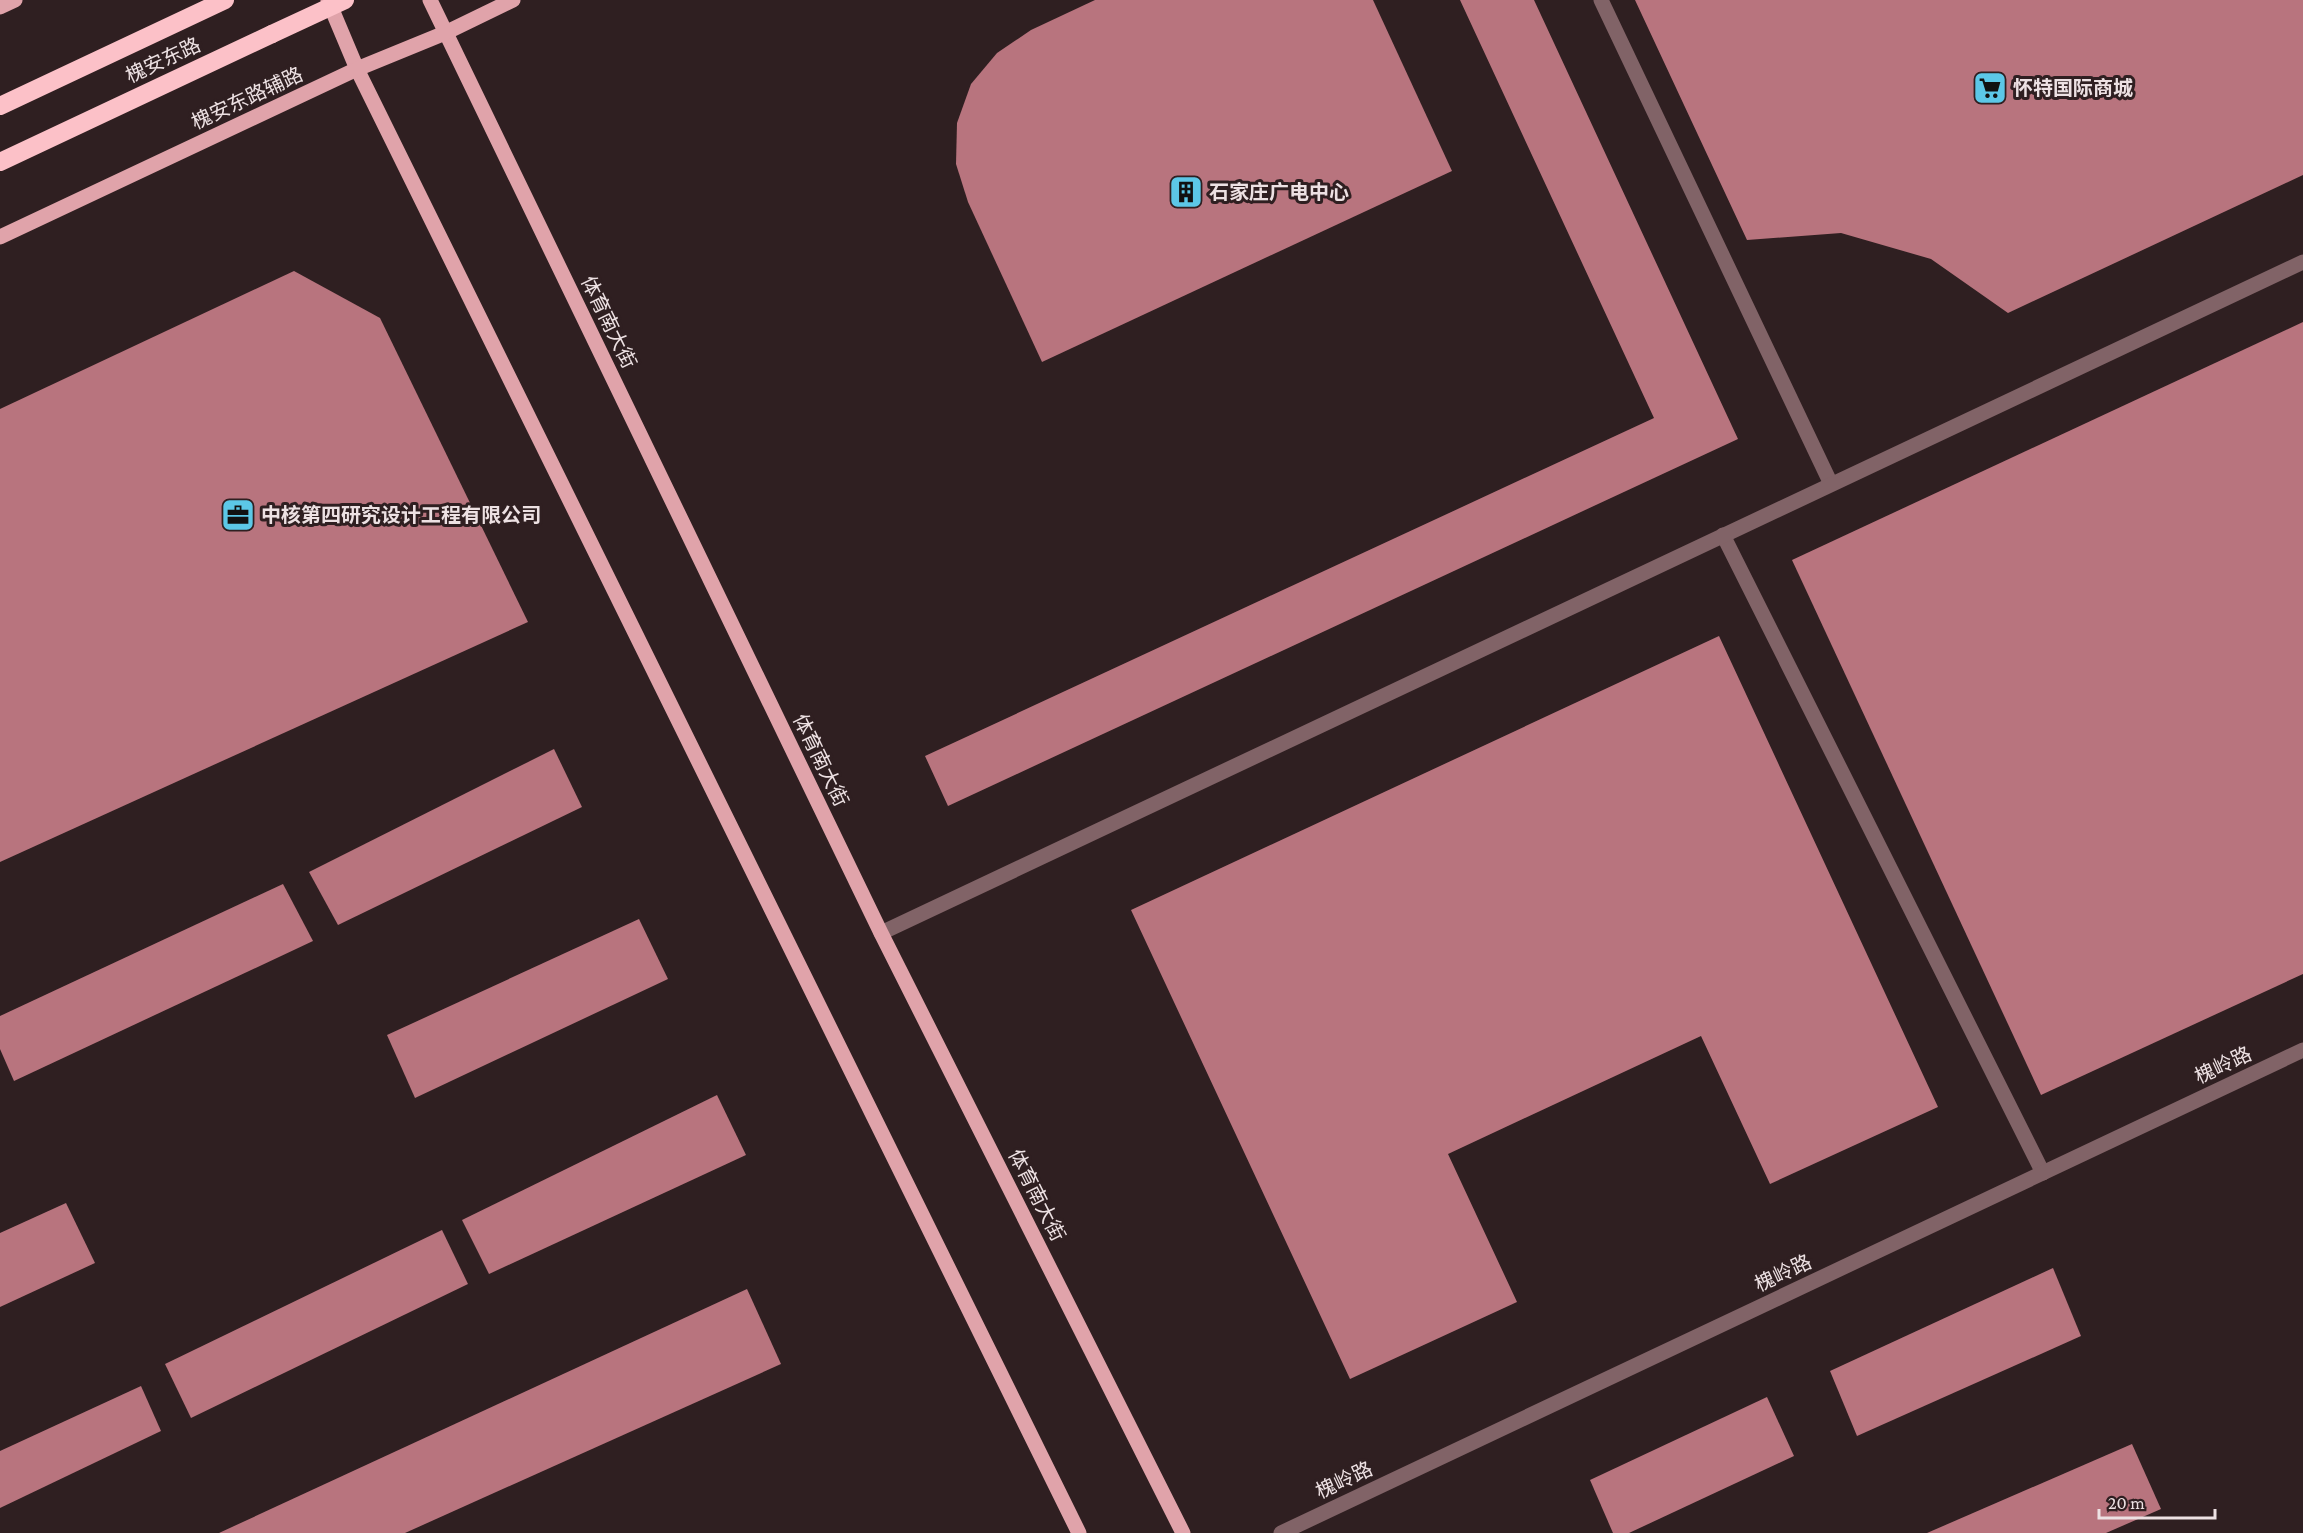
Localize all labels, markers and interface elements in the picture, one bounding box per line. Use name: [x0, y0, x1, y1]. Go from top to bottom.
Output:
street label: 槐安东路: [122, 33, 204, 87]
street label: 槐安东路辅路: [188, 63, 306, 133]
supermarket icon: 怀特国际商城: [1972, 70, 2008, 106]
place label: 怀特国际商城: [2013, 77, 2133, 99]
building icon: 石家庄广电中心: [1168, 174, 1204, 210]
place label: 石家庄广电中心: [1209, 181, 1349, 203]
street label: 体育南大街: [577, 272, 641, 372]
office icon: 中核第四研究设计工程有限公司: [220, 497, 256, 533]
place label: 中核第四研究设计工程有限公司: [261, 504, 541, 526]
street label: 体育南大街: [789, 710, 853, 810]
street label: 槐岭路: [2191, 1042, 2255, 1088]
street label: 体育南大街: [1004, 1145, 1070, 1245]
street label: 槐岭路: [1751, 1250, 1815, 1296]
street label: 槐岭路: [1312, 1457, 1376, 1503]
scale bar: [2099, 1482, 2214, 1520]
text: 20 m: [2108, 1493, 2145, 1513]

